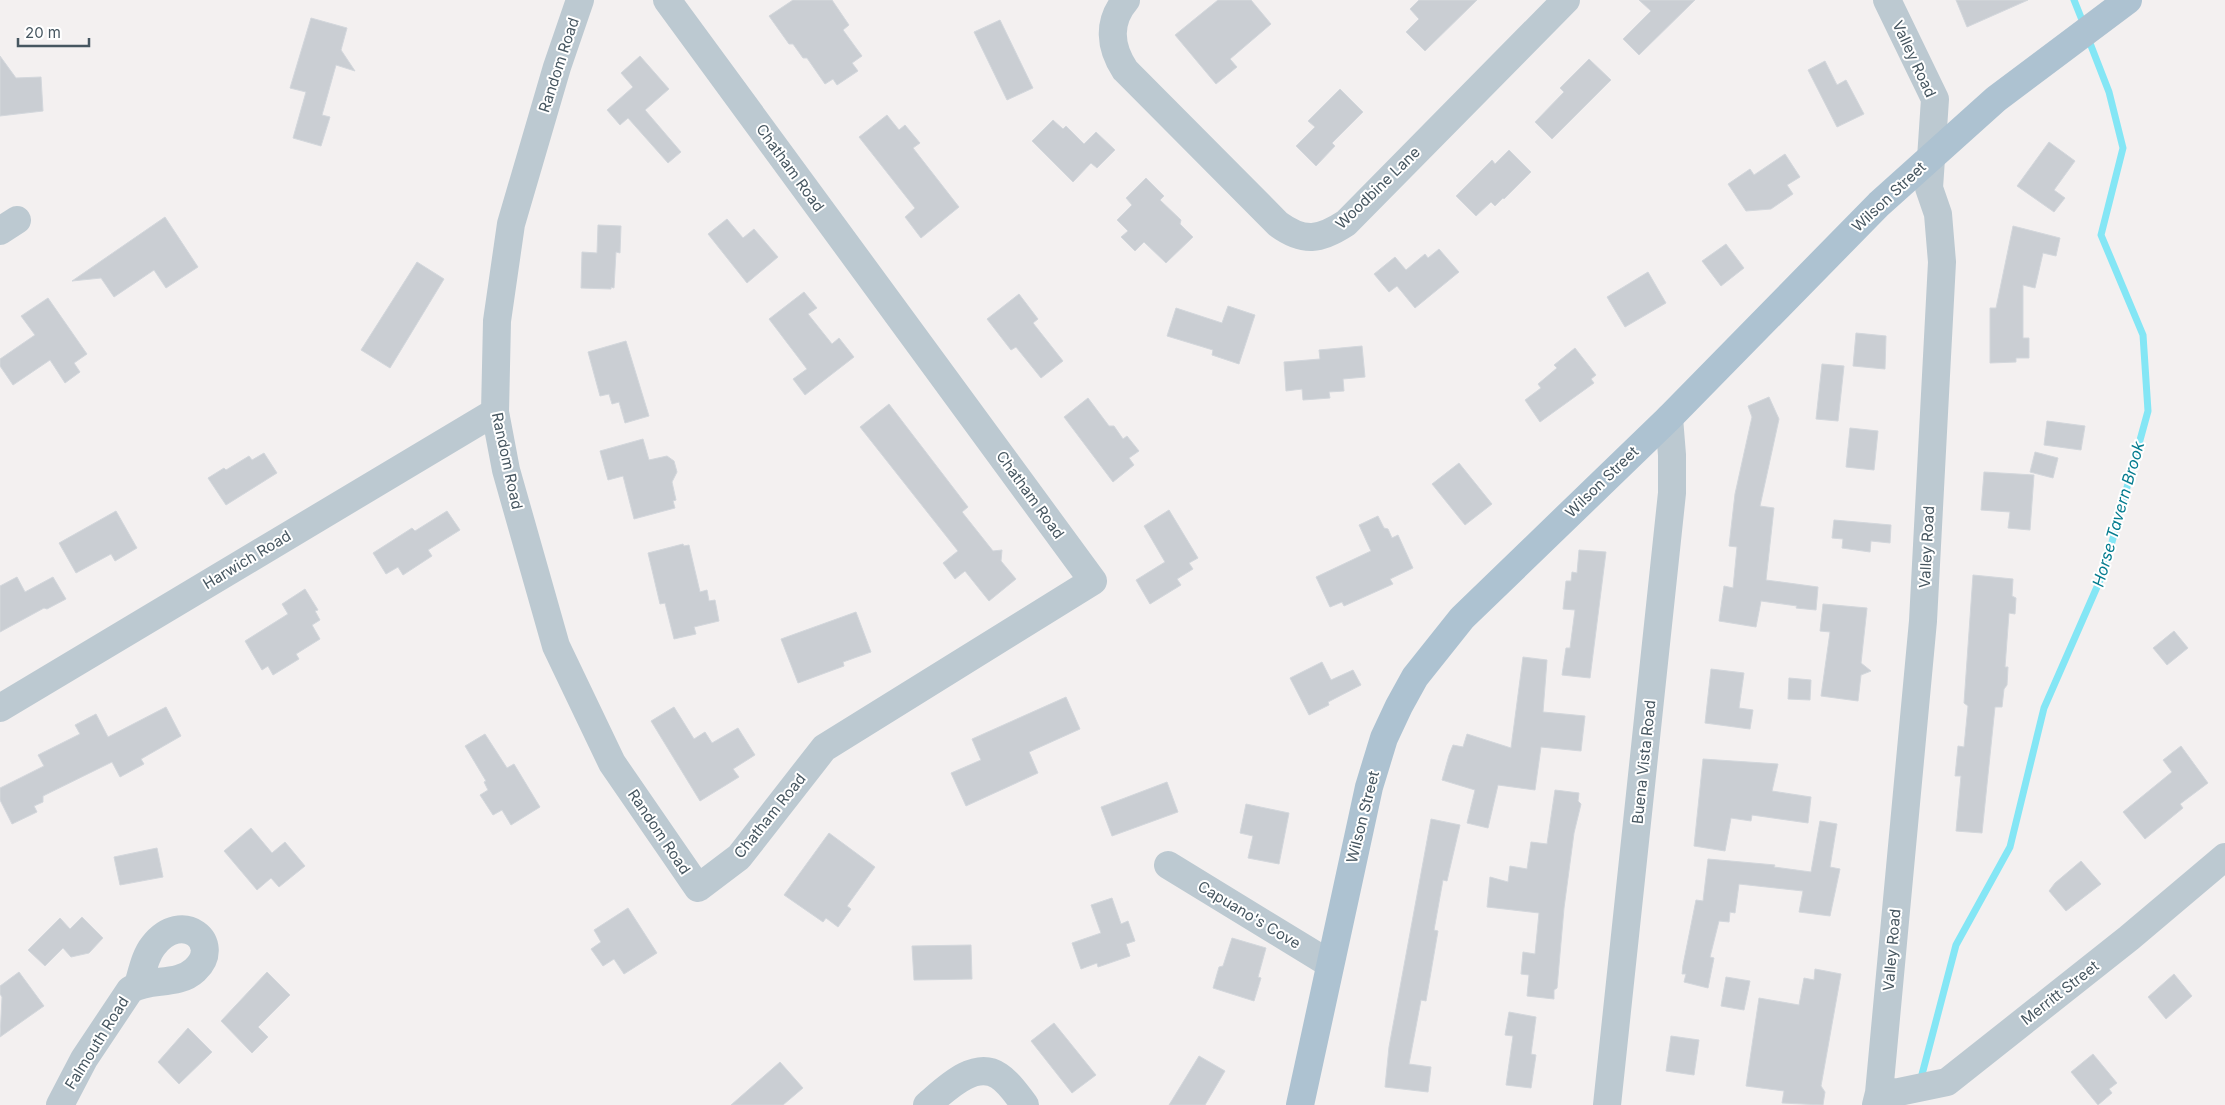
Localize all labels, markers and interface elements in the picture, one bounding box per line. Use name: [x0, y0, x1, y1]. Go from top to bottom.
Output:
scale bar: [18, 15, 89, 47]
street label: Random Road: [534, 15, 583, 115]
street label: Valley Road: [1888, 17, 1941, 100]
text: 20 m: [25, 23, 61, 42]
street label: Chatham Road: [752, 120, 829, 215]
street label: Woodbine Lane: [1331, 142, 1424, 233]
street label: Wilson Street: [1848, 157, 1930, 236]
street label: Random Road: [488, 411, 527, 511]
water label: Horse Tavern Brook: [2088, 439, 2148, 589]
street label: Wilson Street: [1561, 442, 1642, 521]
street label: Chatham Road: [992, 447, 1069, 542]
street label: Valley Road: [1915, 505, 1938, 589]
street label: Harwich Road: [199, 526, 294, 593]
street label: Buena Vista Road: [1628, 699, 1659, 825]
street label: Chatham Road: [730, 769, 810, 862]
street label: Wilson Street: [1342, 769, 1383, 865]
street label: Random Road: [624, 786, 695, 878]
street label: Capuano's Cove: [1194, 876, 1304, 953]
street label: Valley Road: [1878, 908, 1905, 992]
street label: Merritt Street: [2017, 956, 2103, 1029]
street label: Falmouth Road: [61, 993, 133, 1093]

